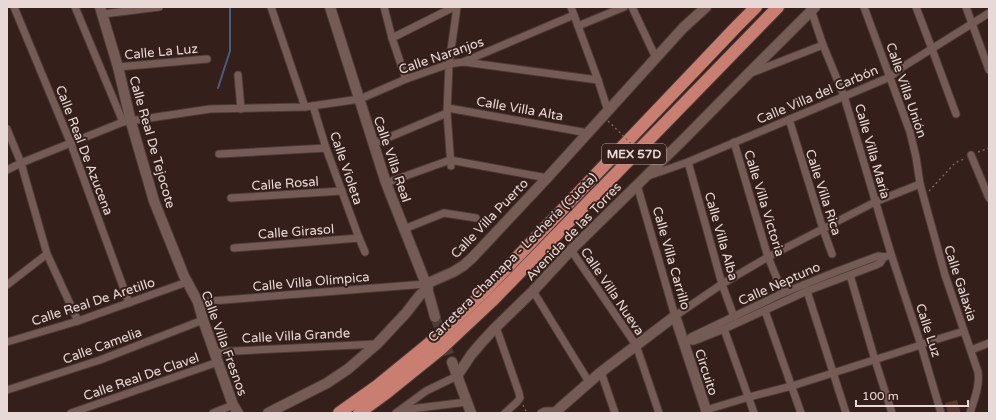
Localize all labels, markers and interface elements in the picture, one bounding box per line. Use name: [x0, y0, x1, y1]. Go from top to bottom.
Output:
street label: Calle Naranjos: [397, 34, 486, 78]
street label: Calle La Luz: [124, 41, 198, 63]
street label: Calle Villa Unión: [882, 41, 930, 140]
street label: Calle Villa del Carbón: [754, 62, 881, 128]
street label: Calle Real De Tejocote: [125, 74, 179, 210]
street label: Calle Real De Azucena: [52, 83, 116, 218]
street label: Calle Villa Alta: [475, 93, 565, 125]
street label: Calle Villa María: [851, 102, 893, 201]
street label: Calle Villa Real: [370, 114, 414, 204]
street label: Calle Violeta: [326, 130, 366, 207]
road number: MEX 57D: [602, 144, 666, 164]
street label: Calle Villa Rica: [802, 147, 844, 237]
street label: Calle Villa Victoria: [740, 148, 788, 258]
street label: Carretera Chamapa - Lechería (Cuota): [425, 170, 601, 346]
street label: Calle Rosal: [251, 174, 319, 194]
street label: Calle Villa Puerto: [448, 175, 532, 262]
street label: Avenida de las Torres: [523, 179, 625, 284]
street label: Calle Villa Alba: [701, 190, 741, 282]
street label: Calle Villa Carrillo: [649, 205, 693, 312]
street label: Calle Girasol: [257, 221, 335, 243]
street label: Calle Galaxia: [940, 243, 980, 323]
street label: Calle Villa Nueva: [577, 245, 647, 339]
street label: Calle Neptuno: [736, 259, 823, 309]
street label: Calle Villa Olímpica: [252, 269, 370, 295]
street label: Calle Real De Aretillo: [30, 274, 157, 329]
street label: Calle Villa Fresnos: [198, 289, 251, 398]
street label: Calle Luz: [912, 301, 944, 359]
street label: Calle Camelia: [61, 324, 144, 368]
street label: Calle Villa Grande: [241, 325, 351, 347]
street label: Circuito: [691, 347, 721, 398]
street label: Calle Real De Clavel: [81, 350, 201, 404]
scale bar: [856, 382, 968, 408]
text: 100 m: [862, 389, 899, 403]

